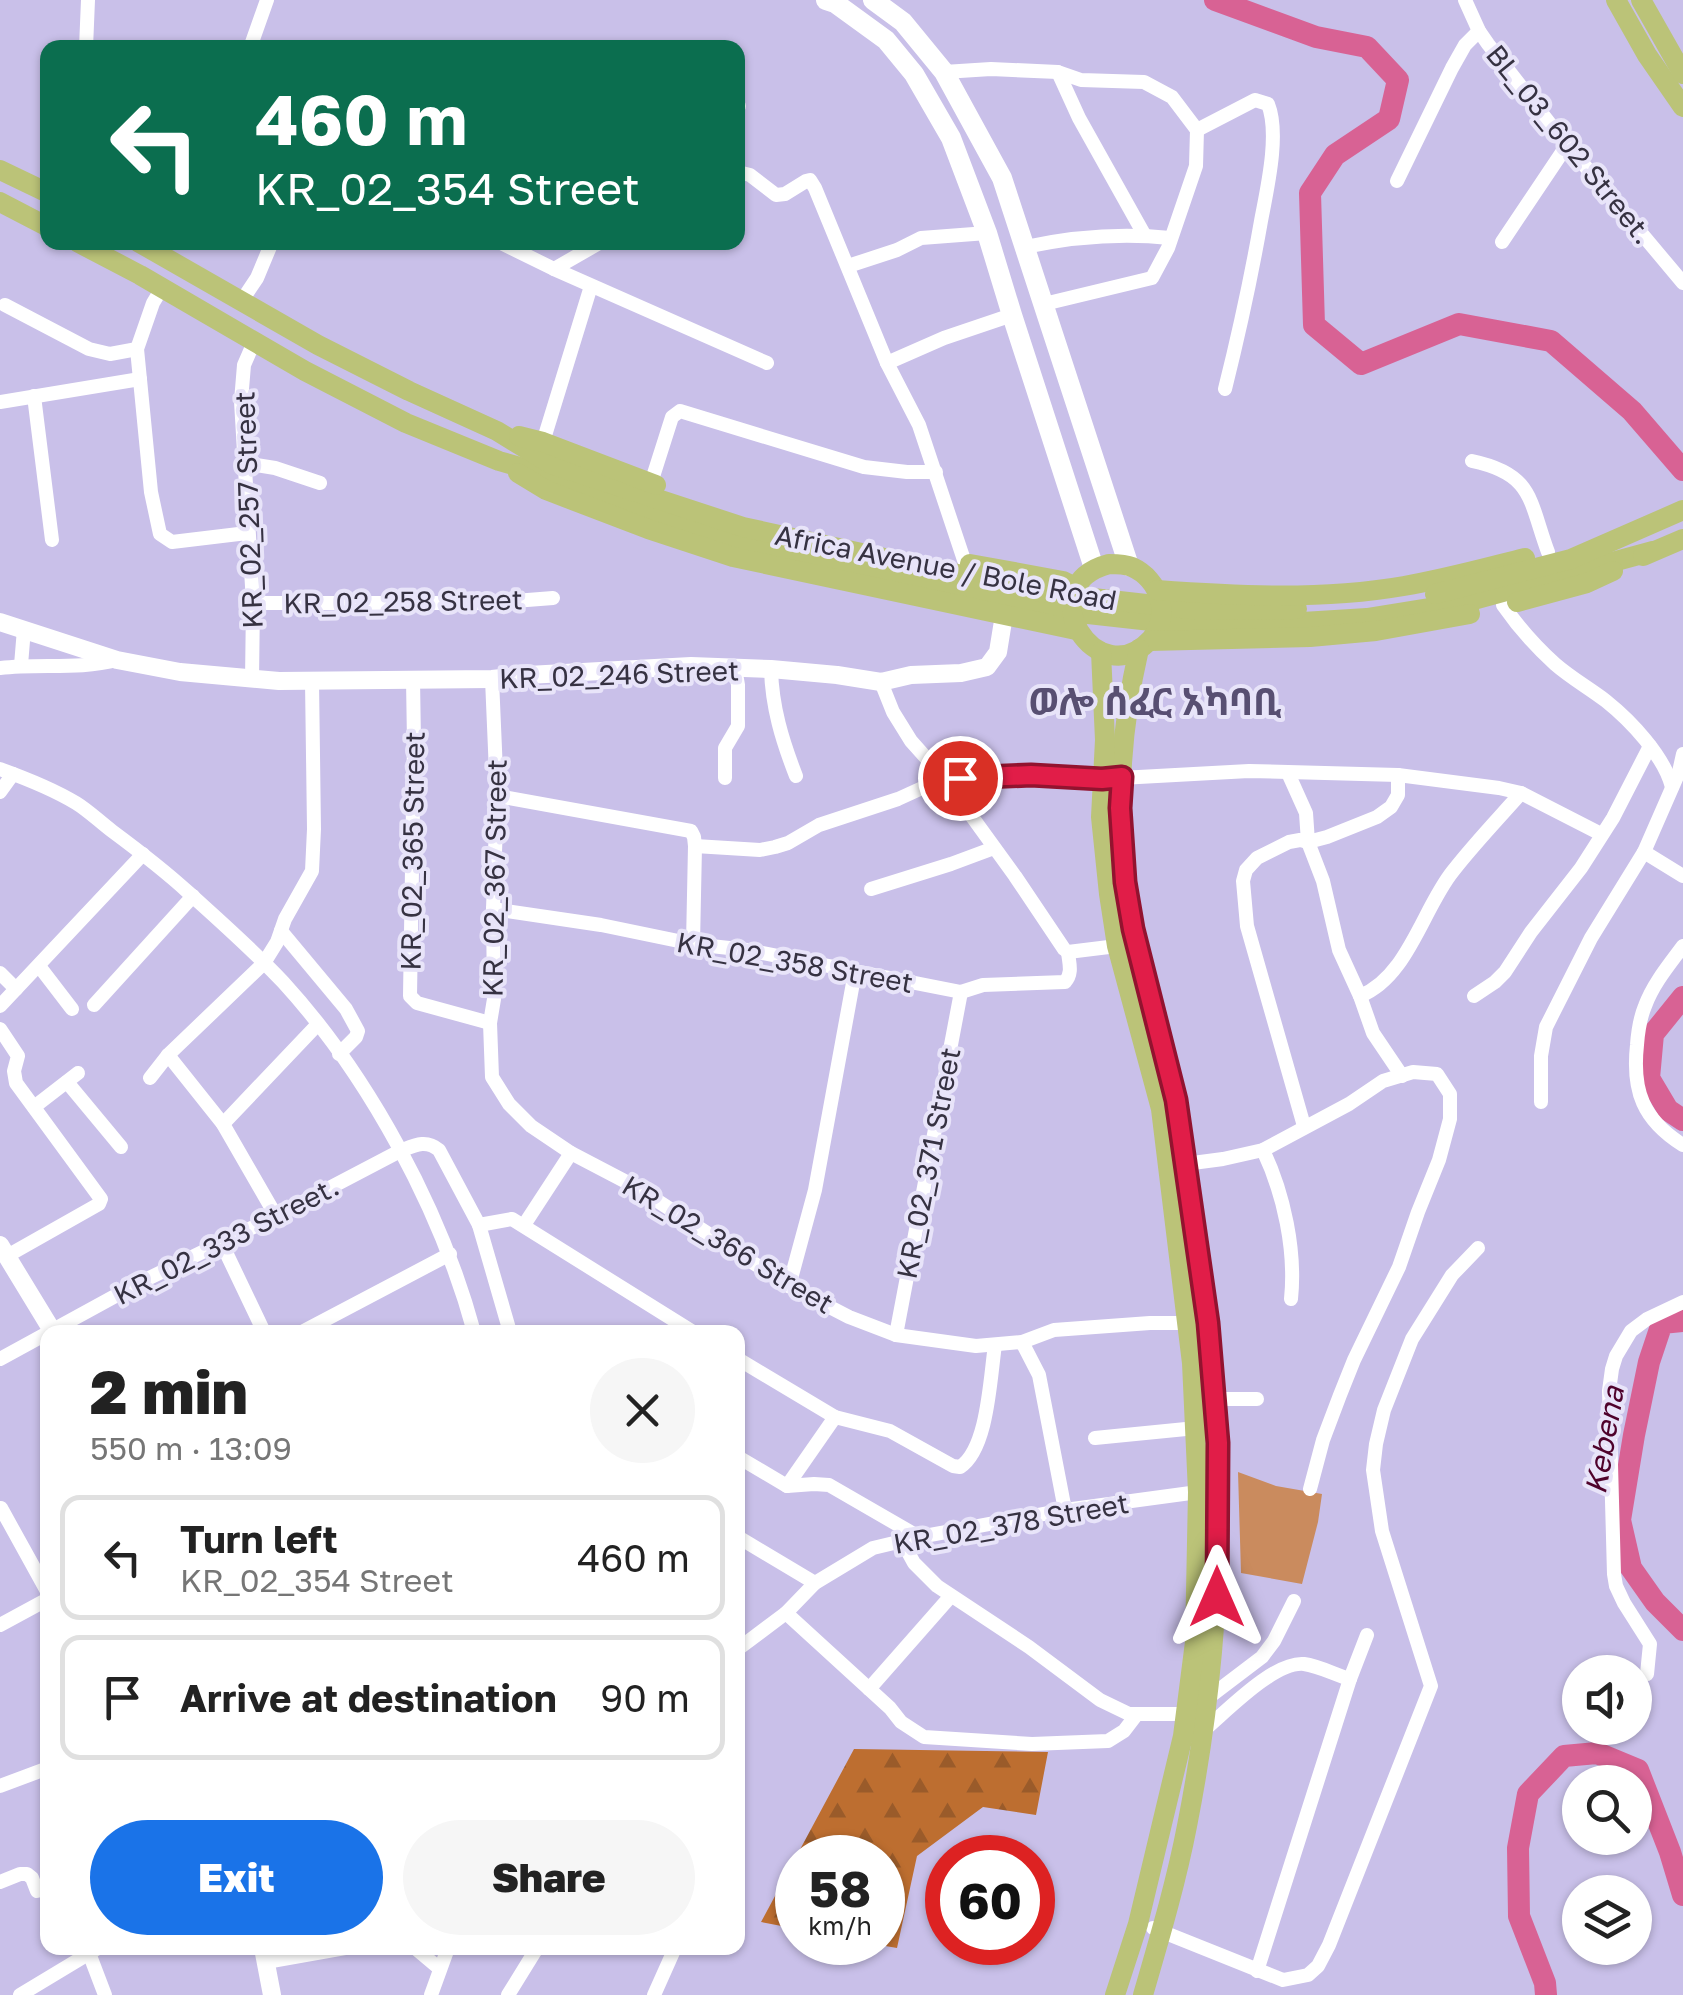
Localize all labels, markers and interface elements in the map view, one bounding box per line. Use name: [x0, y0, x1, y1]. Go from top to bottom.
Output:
street label: BL_03_602 Street.: [1480, 38, 1660, 250]
text: 460 m: [255, 76, 467, 160]
icon: left: [90, 80, 220, 210]
text: KR_02_354 Street: [255, 161, 640, 215]
street label: KR_02_257 Street: [227, 391, 269, 629]
street label: Africa Avenue / Bole Road: [772, 518, 1120, 616]
street label: KR_02_258 Street: [283, 582, 523, 620]
street label: KR_02_246 Street: [498, 653, 740, 695]
district label: ወሎ ሰፈር አካባቢ: [1028, 678, 1282, 723]
street label: KR_02_365 Street: [393, 731, 431, 971]
pin: [918, 736, 1003, 821]
icon: arrive: [933, 751, 988, 806]
street label: KR_02_367 Street: [475, 759, 513, 997]
street label: KR_02_358 Street: [674, 925, 916, 999]
street label: KR_02_371 Street: [889, 1045, 967, 1281]
street label: KR_02_366 Street: [617, 1168, 839, 1320]
street label: KR_02_333 Street.: [108, 1169, 344, 1311]
text: 2 min: [90, 1355, 248, 1427]
button: close: [590, 1358, 695, 1463]
water label: Kebena: [1577, 1382, 1631, 1497]
text: 550 m · 13:09: [90, 1429, 292, 1467]
street label: KR_02_378 Street: [891, 1486, 1131, 1560]
text: Turn left: [180, 1516, 338, 1561]
icon: left: [95, 1530, 150, 1585]
text: 460 m: [577, 1535, 690, 1580]
position arrow: [1165, 1545, 1269, 1649]
text: KR_02_354 Street: [180, 1561, 454, 1599]
map controls: [1562, 1655, 1652, 1965]
button: sound: [1562, 1655, 1652, 1745]
icon: arrive: [95, 1670, 150, 1725]
text: Arrive at destination: [180, 1675, 557, 1720]
text: 90 m: [600, 1675, 690, 1720]
button: search: [1562, 1765, 1652, 1855]
button: Exit: [90, 1820, 383, 1935]
button: Share: [403, 1820, 695, 1935]
speed limit sign: 60: [925, 1835, 1055, 1965]
text: 58: [809, 1858, 871, 1918]
button: layers: [1562, 1875, 1652, 1965]
text: km/h: [808, 1910, 872, 1941]

